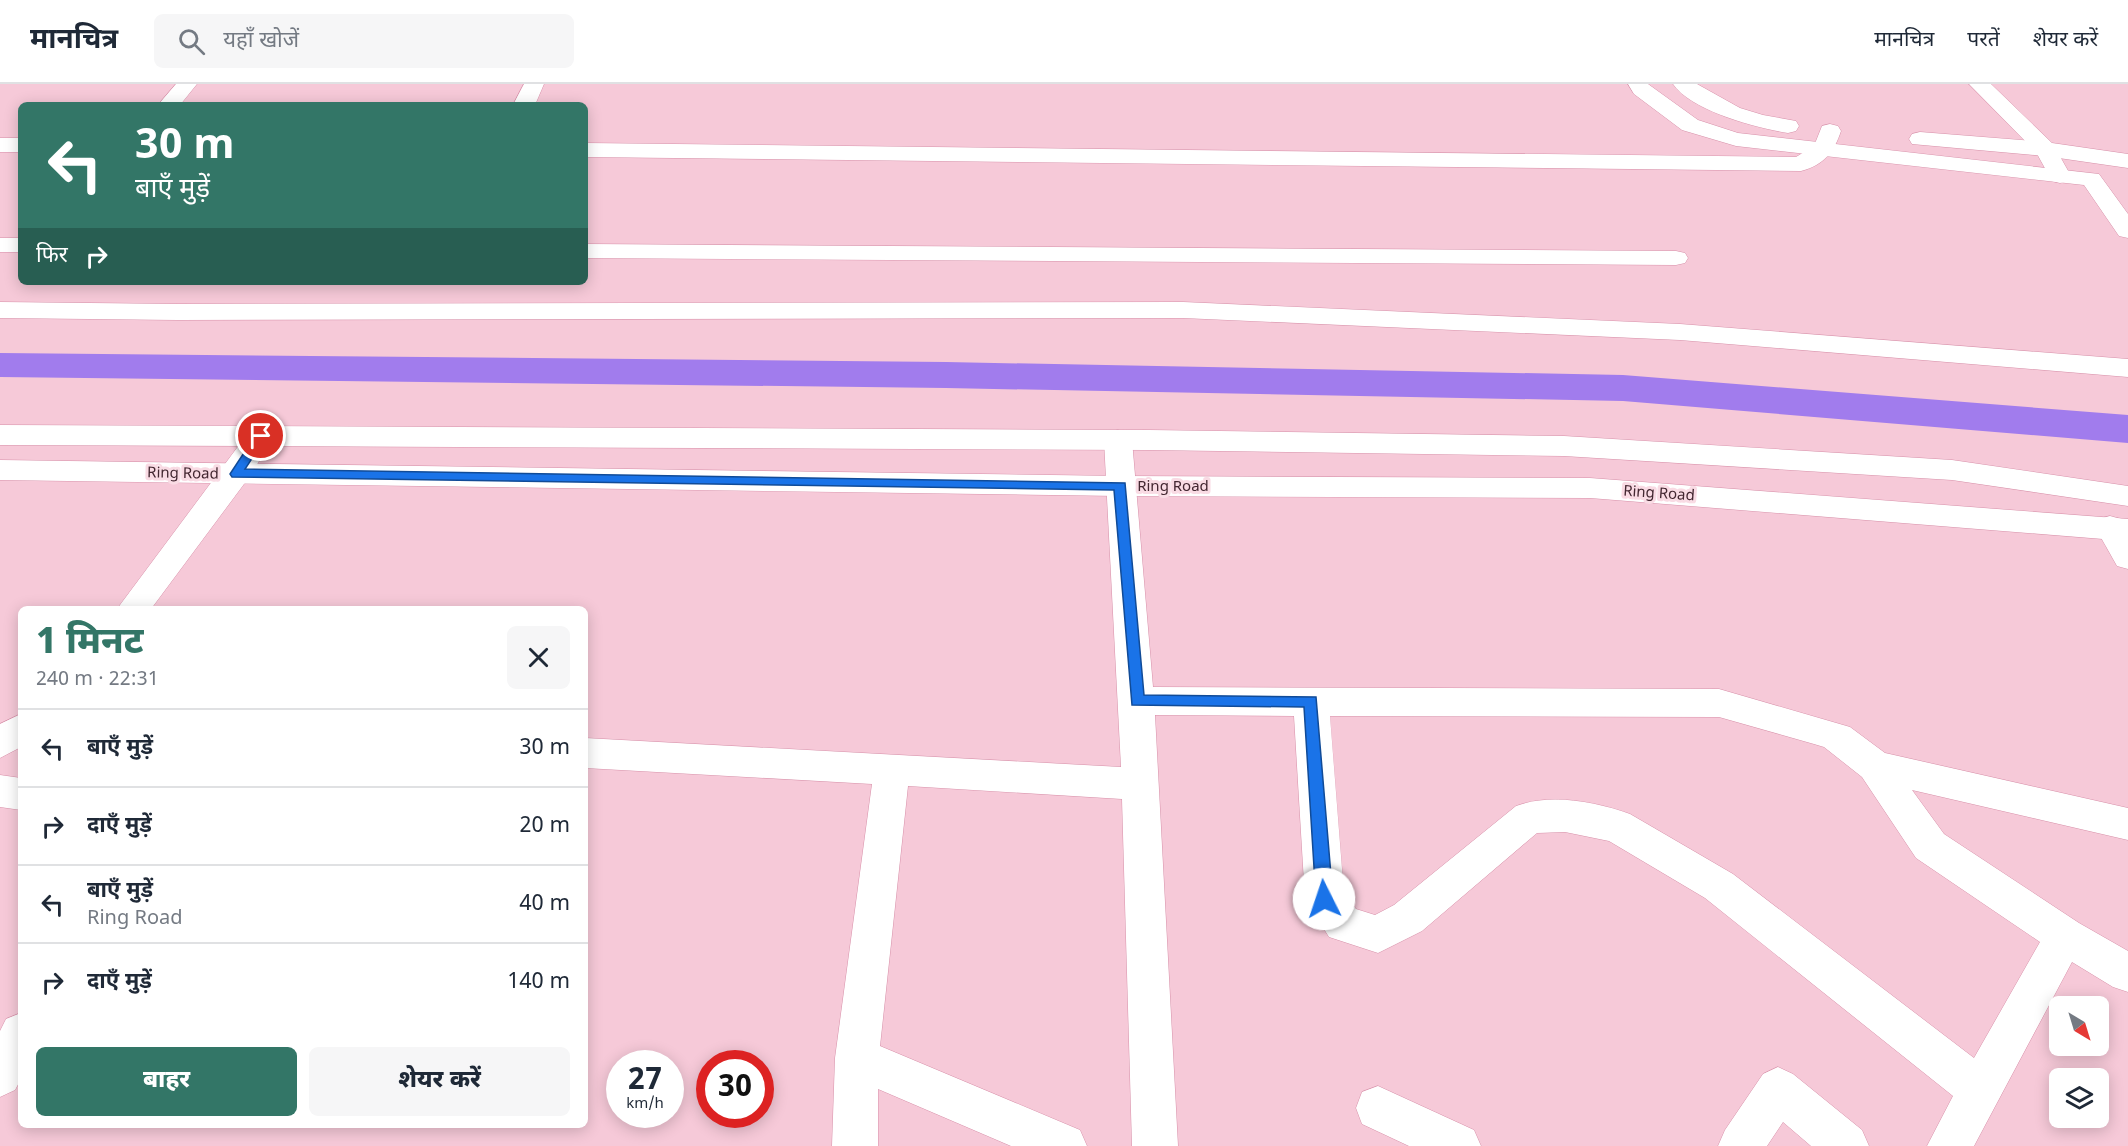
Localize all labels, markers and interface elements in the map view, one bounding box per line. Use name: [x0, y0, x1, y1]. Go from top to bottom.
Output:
search box: [154, 14, 574, 68]
text: मानचित्र: [30, 23, 118, 59]
icon: search: [175, 25, 208, 58]
text: यहाँ खोजें: [223, 27, 299, 56]
text: मानचित्र: [1874, 27, 1934, 55]
text: परतें: [1967, 27, 2000, 55]
text: शेयर करें: [2033, 27, 2098, 55]
text: 30 m: [135, 120, 235, 175]
icon: left: [36, 126, 114, 204]
text: बाएँ मुड़ें: [135, 173, 210, 208]
icon: right: [80, 240, 113, 273]
text: फिर: [36, 242, 68, 271]
pin: [235, 410, 286, 461]
icon: arrive: [244, 419, 277, 452]
street label: Ring Road: [147, 464, 219, 485]
street label: Ring Road: [1137, 478, 1209, 497]
street label: Ring Road: [1622, 483, 1695, 506]
text: 1 मिनट: [36, 621, 143, 668]
button: close: [507, 626, 570, 689]
text: 240 m · 22:31: [36, 667, 159, 693]
icon: left: [36, 732, 69, 765]
text: बाएँ मुड़ें: [87, 734, 153, 763]
text: 30 m: [519, 734, 570, 763]
icon: right: [36, 810, 69, 843]
text: दाएँ मुड़ें: [87, 812, 152, 841]
text: 20 m: [519, 812, 570, 841]
position arrow: [1292, 867, 1356, 931]
text: बाएँ मुड़ें: [87, 877, 153, 906]
icon: left: [36, 888, 69, 921]
text: 40 m: [519, 890, 570, 919]
text: Ring Road: [87, 906, 183, 932]
icon: right: [36, 966, 69, 999]
text: दाएँ मुड़ें: [87, 968, 152, 997]
text: 140 m: [507, 968, 570, 997]
north arrow: [2049, 996, 2109, 1056]
map controls: [2049, 996, 2109, 1128]
button: बाहर: [36, 1047, 297, 1116]
button: शेयर करें: [309, 1047, 570, 1116]
speed limit sign: 30: [696, 1050, 774, 1128]
text: 27: [628, 1062, 662, 1101]
button: layers: [2049, 1068, 2109, 1128]
text: km/h: [626, 1095, 664, 1114]

